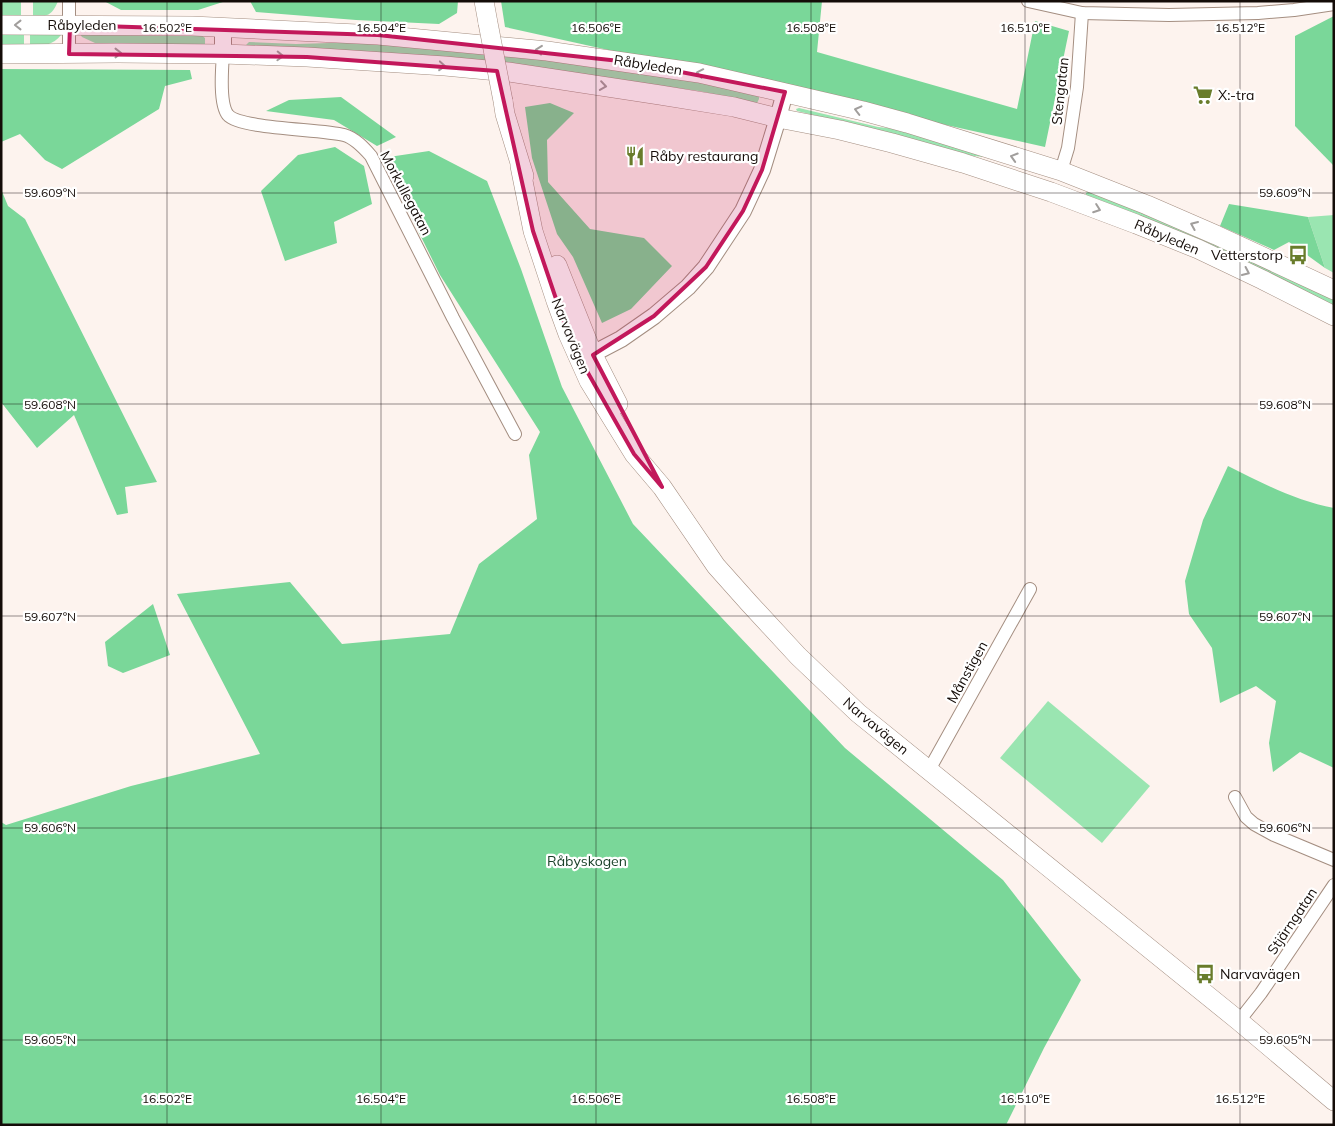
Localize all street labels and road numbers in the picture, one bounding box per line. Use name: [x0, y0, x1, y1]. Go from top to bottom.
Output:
street label: Råbyleden: [48, 16, 117, 34]
street label: Råbyleden: [613, 51, 683, 79]
street label: Stengatan: [1048, 56, 1072, 126]
street label: Morkullegatan: [376, 148, 436, 238]
street label: Råbyleden: [1132, 215, 1202, 259]
street label: Narvavägen: [548, 295, 594, 377]
street label: Månstigen: [943, 638, 991, 706]
street label: Narvavägen: [840, 693, 912, 759]
street label: Stjärngatan: [1263, 884, 1321, 958]

